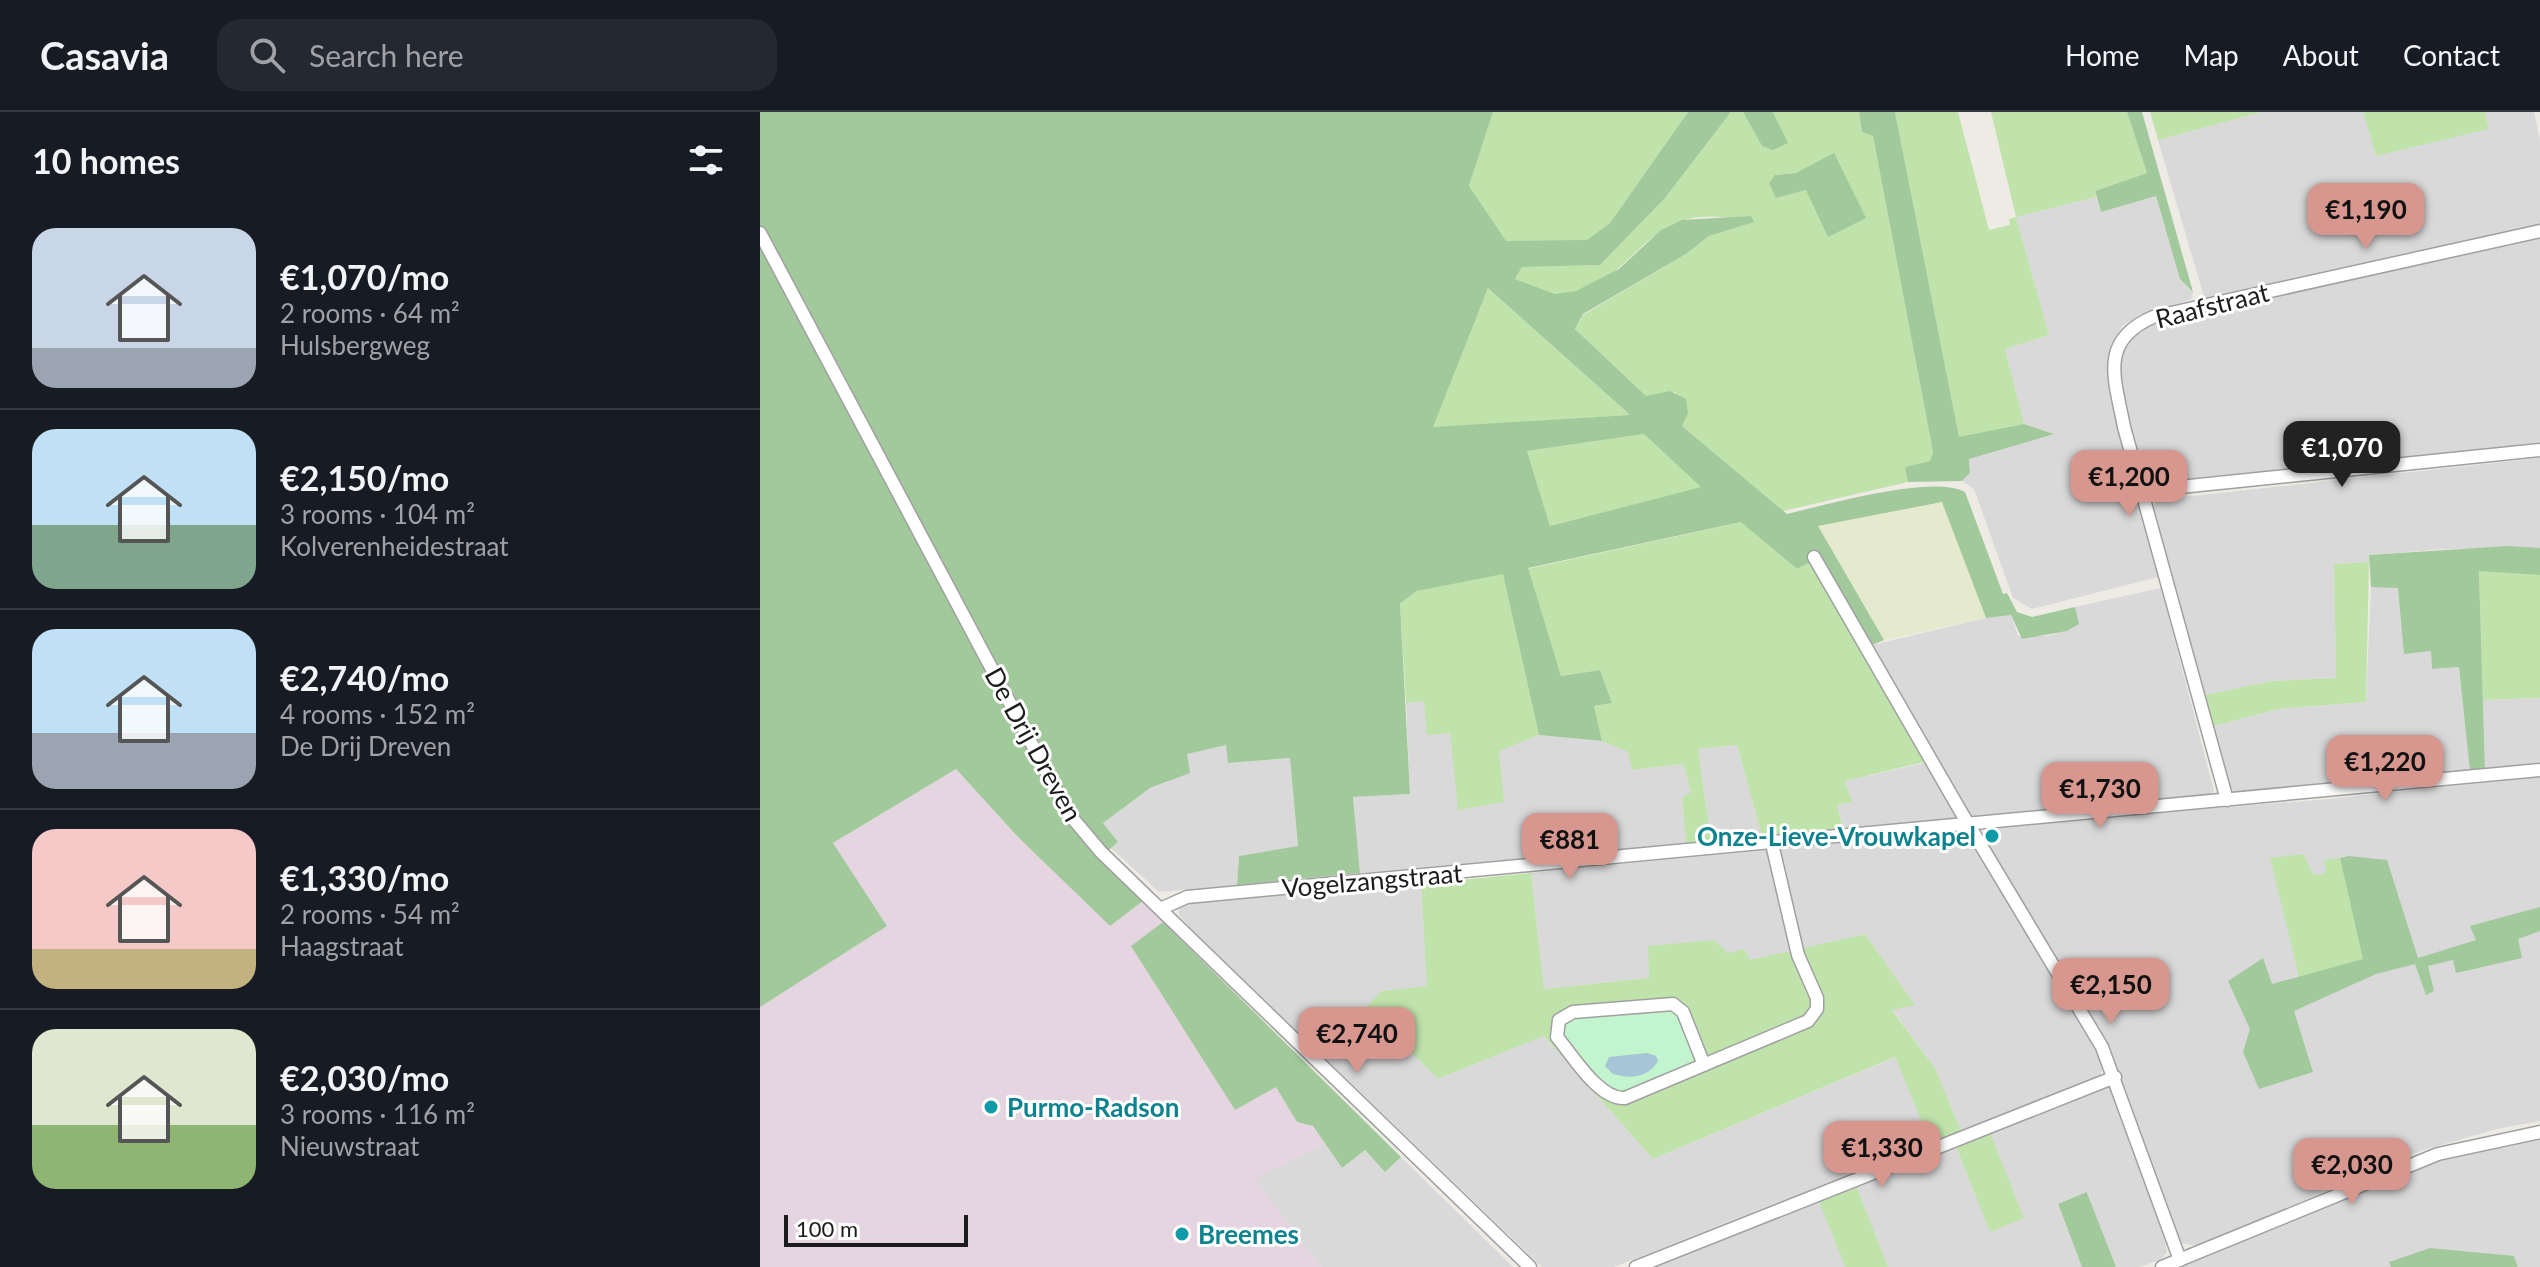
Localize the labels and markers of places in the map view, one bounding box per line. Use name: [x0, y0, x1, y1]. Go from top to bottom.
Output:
pin: €1,190: [2301, 183, 2431, 251]
pin: €1,070: [2277, 421, 2407, 489]
pin: €1,200: [2064, 450, 2194, 518]
pin: €1,220: [2320, 735, 2450, 803]
pin: €1,730: [2035, 762, 2165, 830]
pin: €881: [1523, 813, 1617, 881]
place label: Onze-Lieve-Vrouwkapel: [1697, 820, 1976, 852]
marker: Onze-Lieve-Vrouwkapel: [1983, 827, 2001, 845]
pin: €2,150: [2046, 958, 2176, 1026]
pin: €2,740: [1292, 1007, 1422, 1075]
place label: Purmo-Radson: [1007, 1091, 1179, 1123]
marker: Purmo-Radson: [982, 1098, 1000, 1116]
pin: €1,330: [1817, 1121, 1947, 1189]
pin: €2,030: [2287, 1138, 2417, 1206]
place label: Breemes: [1198, 1218, 1299, 1250]
marker: Breemes: [1173, 1225, 1191, 1243]

